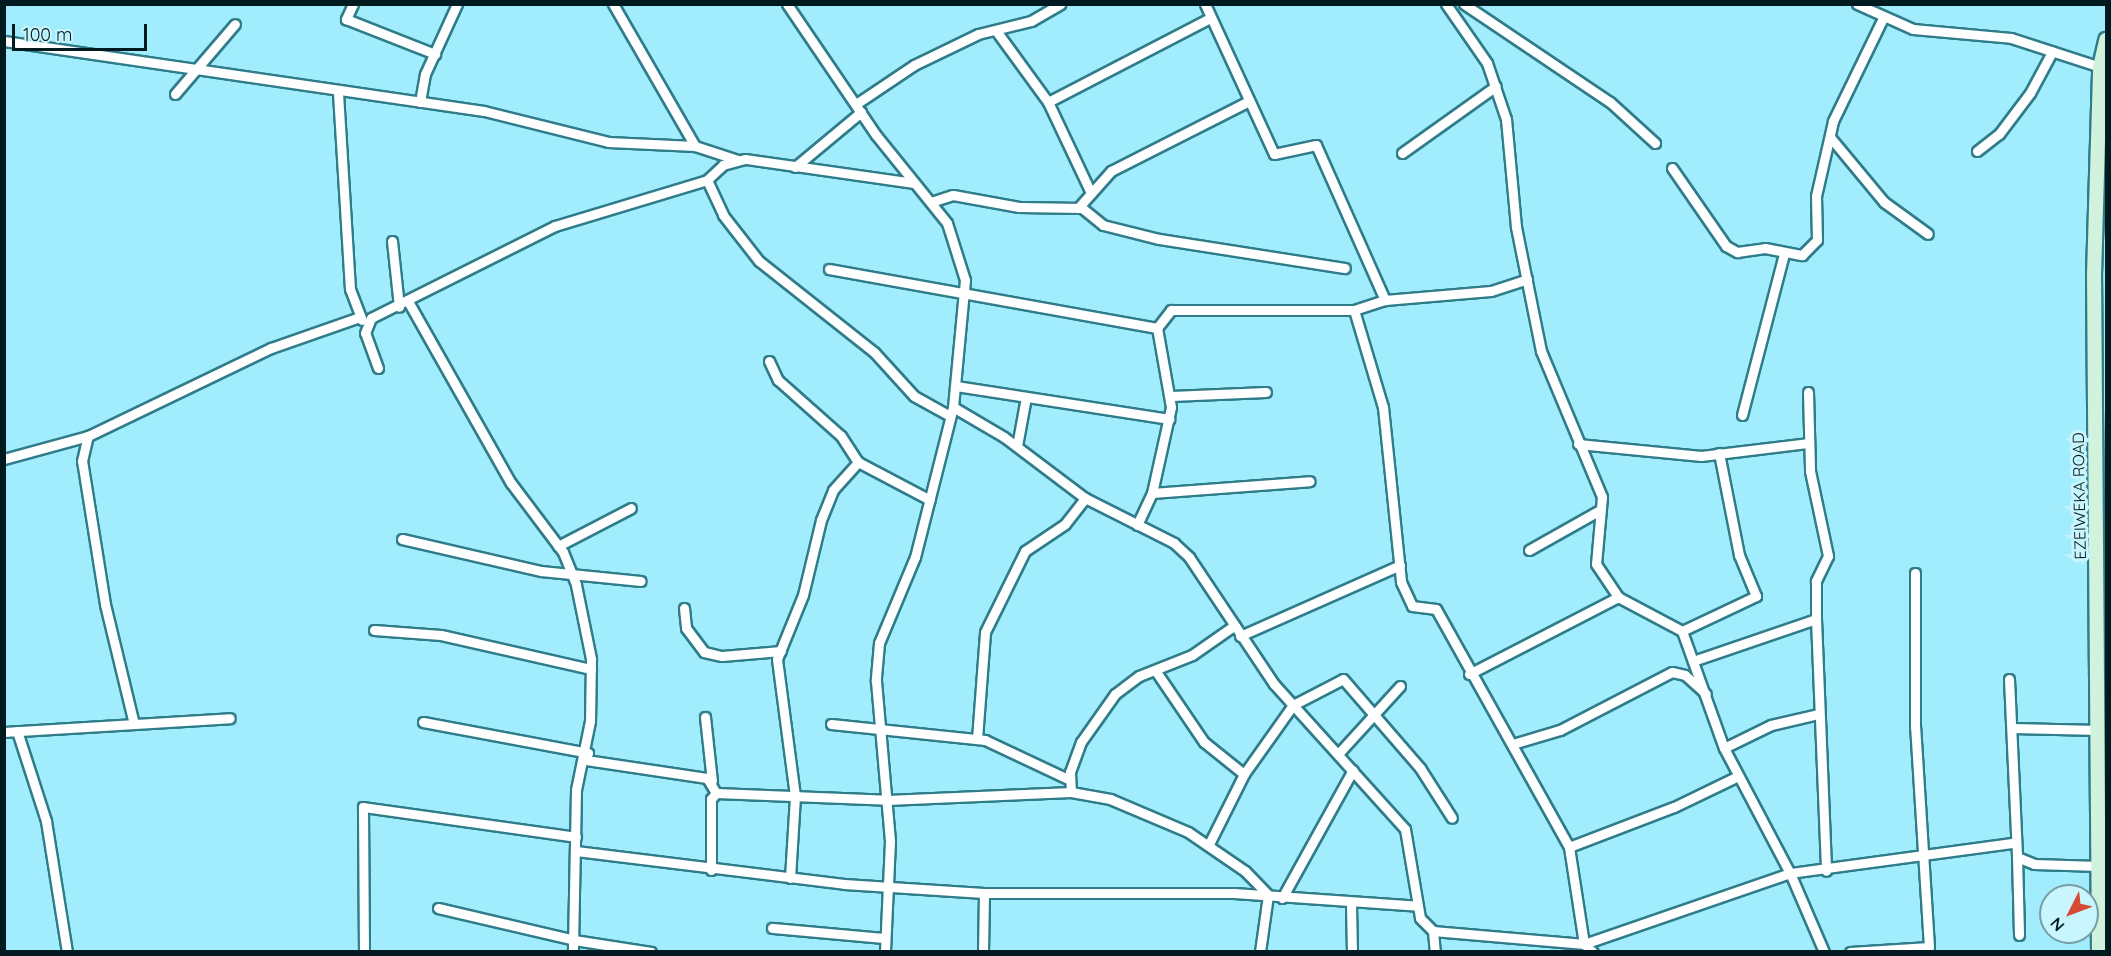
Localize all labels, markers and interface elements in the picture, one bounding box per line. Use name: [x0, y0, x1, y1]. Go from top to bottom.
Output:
scale bar: [15, 12, 150, 50]
text: 100 m: [23, 23, 72, 46]
street label: EZEIWEKA ROAD: [2068, 432, 2090, 560]
north arrow: [2039, 884, 2099, 944]
text: N: [2046, 914, 2068, 936]

